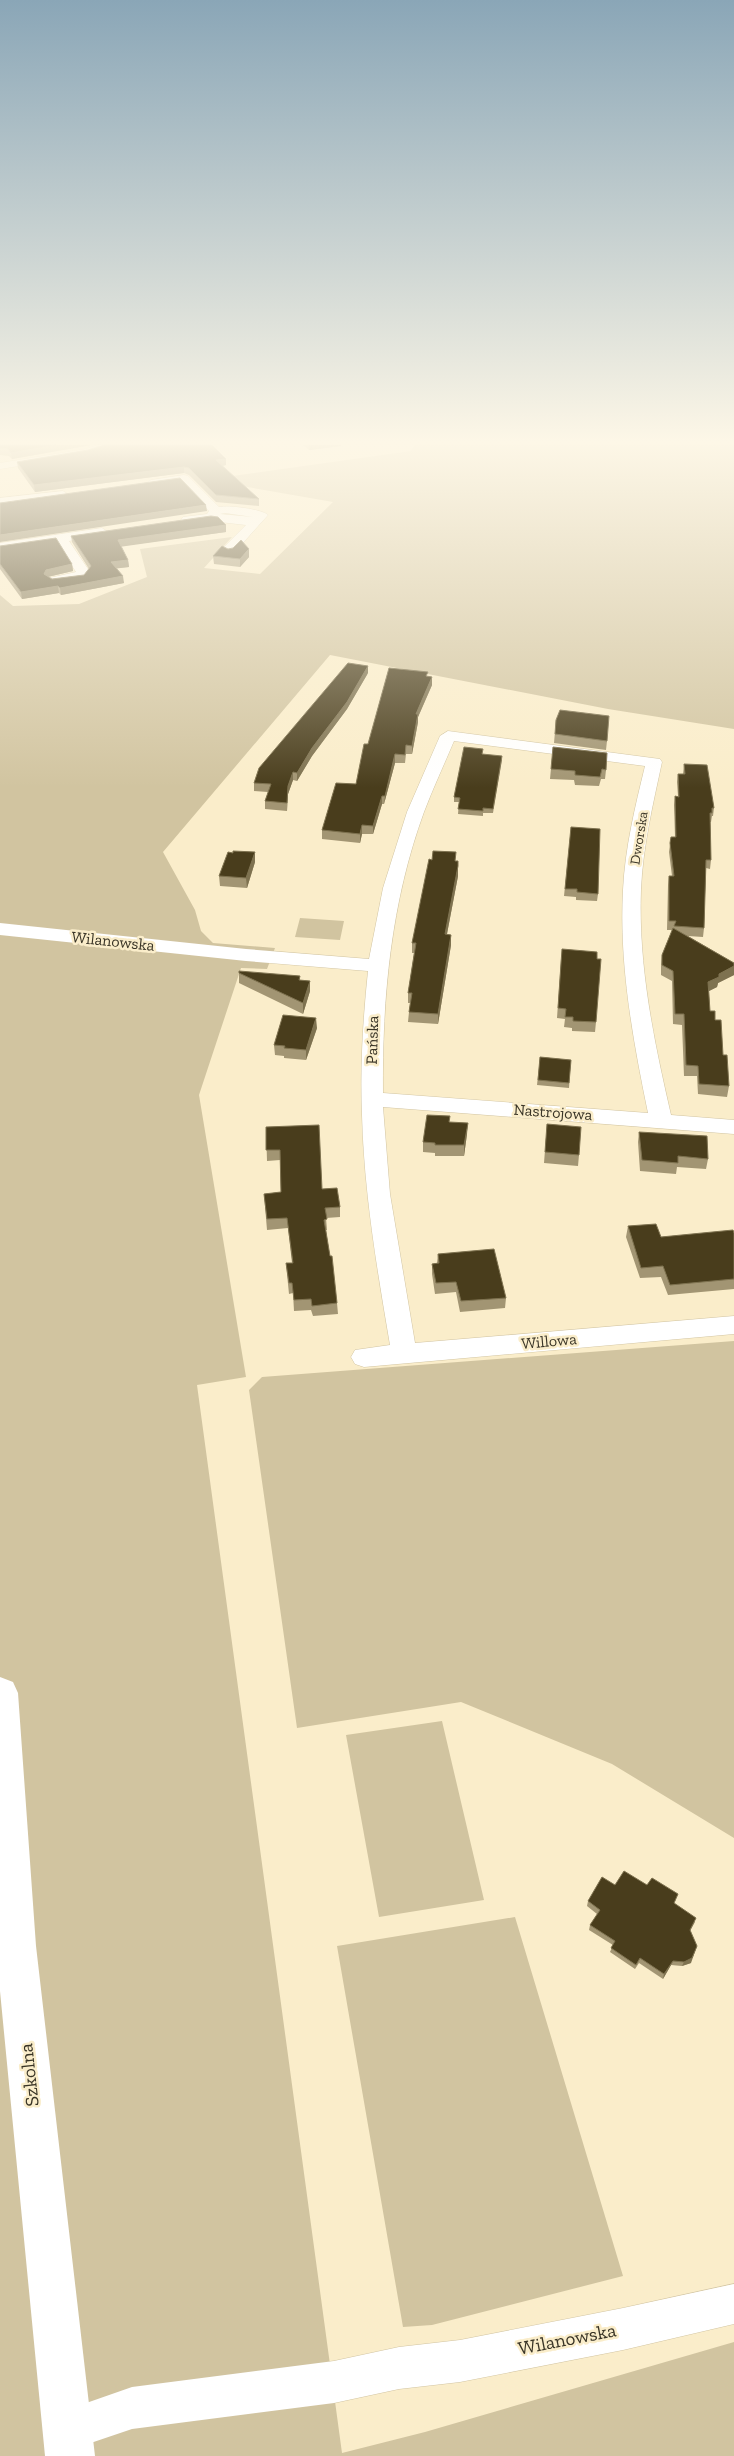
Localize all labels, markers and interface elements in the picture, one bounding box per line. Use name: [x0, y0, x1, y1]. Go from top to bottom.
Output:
street label: Dworska: [626, 810, 652, 866]
street label: Wilanowska: [70, 927, 156, 955]
street label: Pańska: [362, 1015, 382, 1065]
street label: Nastrojowa: [513, 1100, 593, 1124]
street label: Willowa: [520, 1329, 578, 1353]
street label: Szkolna: [14, 2042, 44, 2108]
street label: Wilanowska: [516, 2318, 618, 2360]

